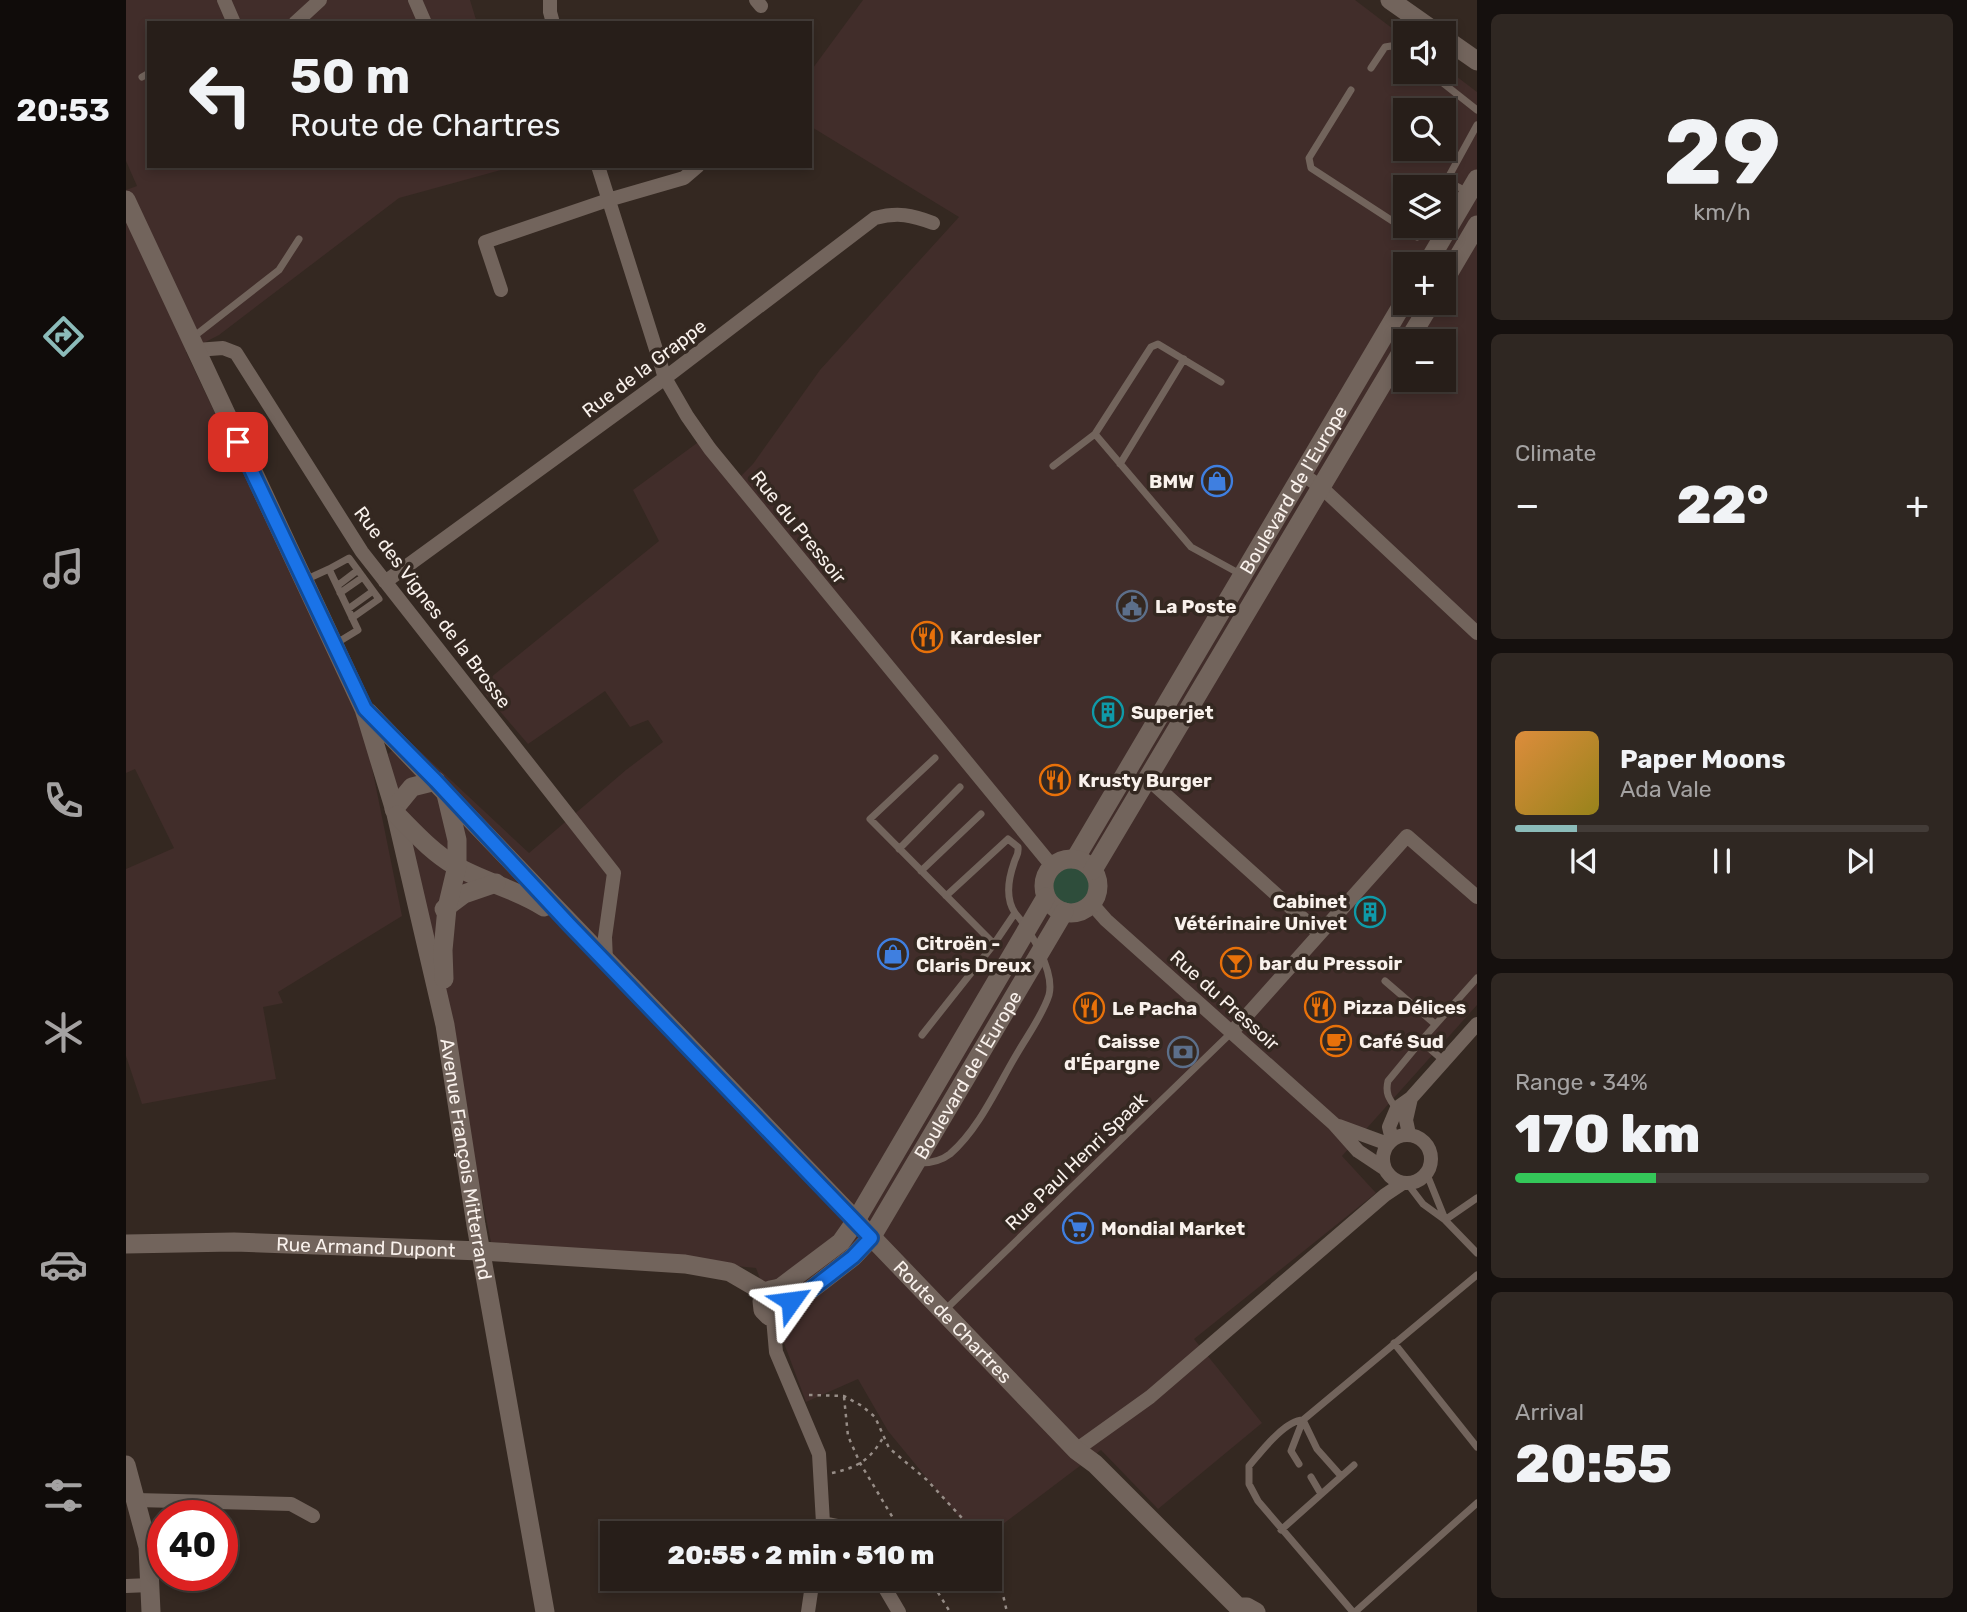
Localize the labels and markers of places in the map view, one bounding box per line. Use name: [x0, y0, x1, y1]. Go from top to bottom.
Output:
pin: [208, 412, 268, 472]
shop icon: BMW: [1200, 464, 1234, 498]
place label: BMW: [1149, 470, 1194, 493]
public building icon: La Poste: [1115, 589, 1149, 623]
place label: La Poste: [1155, 595, 1237, 618]
restaurant icon: Kardesler: [910, 620, 944, 654]
place label: Kardesler: [950, 626, 1042, 649]
building icon: Superjet: [1091, 695, 1125, 729]
place label: Superjet: [1131, 701, 1214, 724]
restaurant icon: Krusty Burger: [1038, 763, 1072, 797]
place label: Krusty Burger: [1078, 769, 1212, 792]
place label: Cabinet Vétérinaire Univet: [1174, 890, 1347, 935]
building icon: Cabinet Vétérinaire Univet: [1353, 895, 1387, 929]
place label: Citroën - Claris Dreux: [916, 932, 1031, 977]
shop icon: Citroën - Claris Dreux: [876, 937, 910, 971]
bar icon: bar du Pressoir: [1219, 946, 1253, 980]
place label: bar du Pressoir: [1259, 952, 1402, 975]
restaurant icon: Pizza Délices: [1303, 990, 1337, 1024]
restaurant icon: Le Pacha: [1072, 991, 1106, 1025]
place label: Pizza Délices: [1343, 996, 1466, 1019]
place label: Le Pacha: [1112, 997, 1197, 1020]
cafe icon: Café Sud: [1319, 1024, 1353, 1058]
place label: Caisse d'Épargne: [1064, 1030, 1160, 1075]
place label: Café Sud: [1359, 1030, 1444, 1053]
bank icon: Caisse d'Épargne: [1166, 1035, 1200, 1069]
supermarket icon: Mondial Market: [1061, 1211, 1095, 1245]
place label: Mondial Market: [1101, 1217, 1245, 1240]

